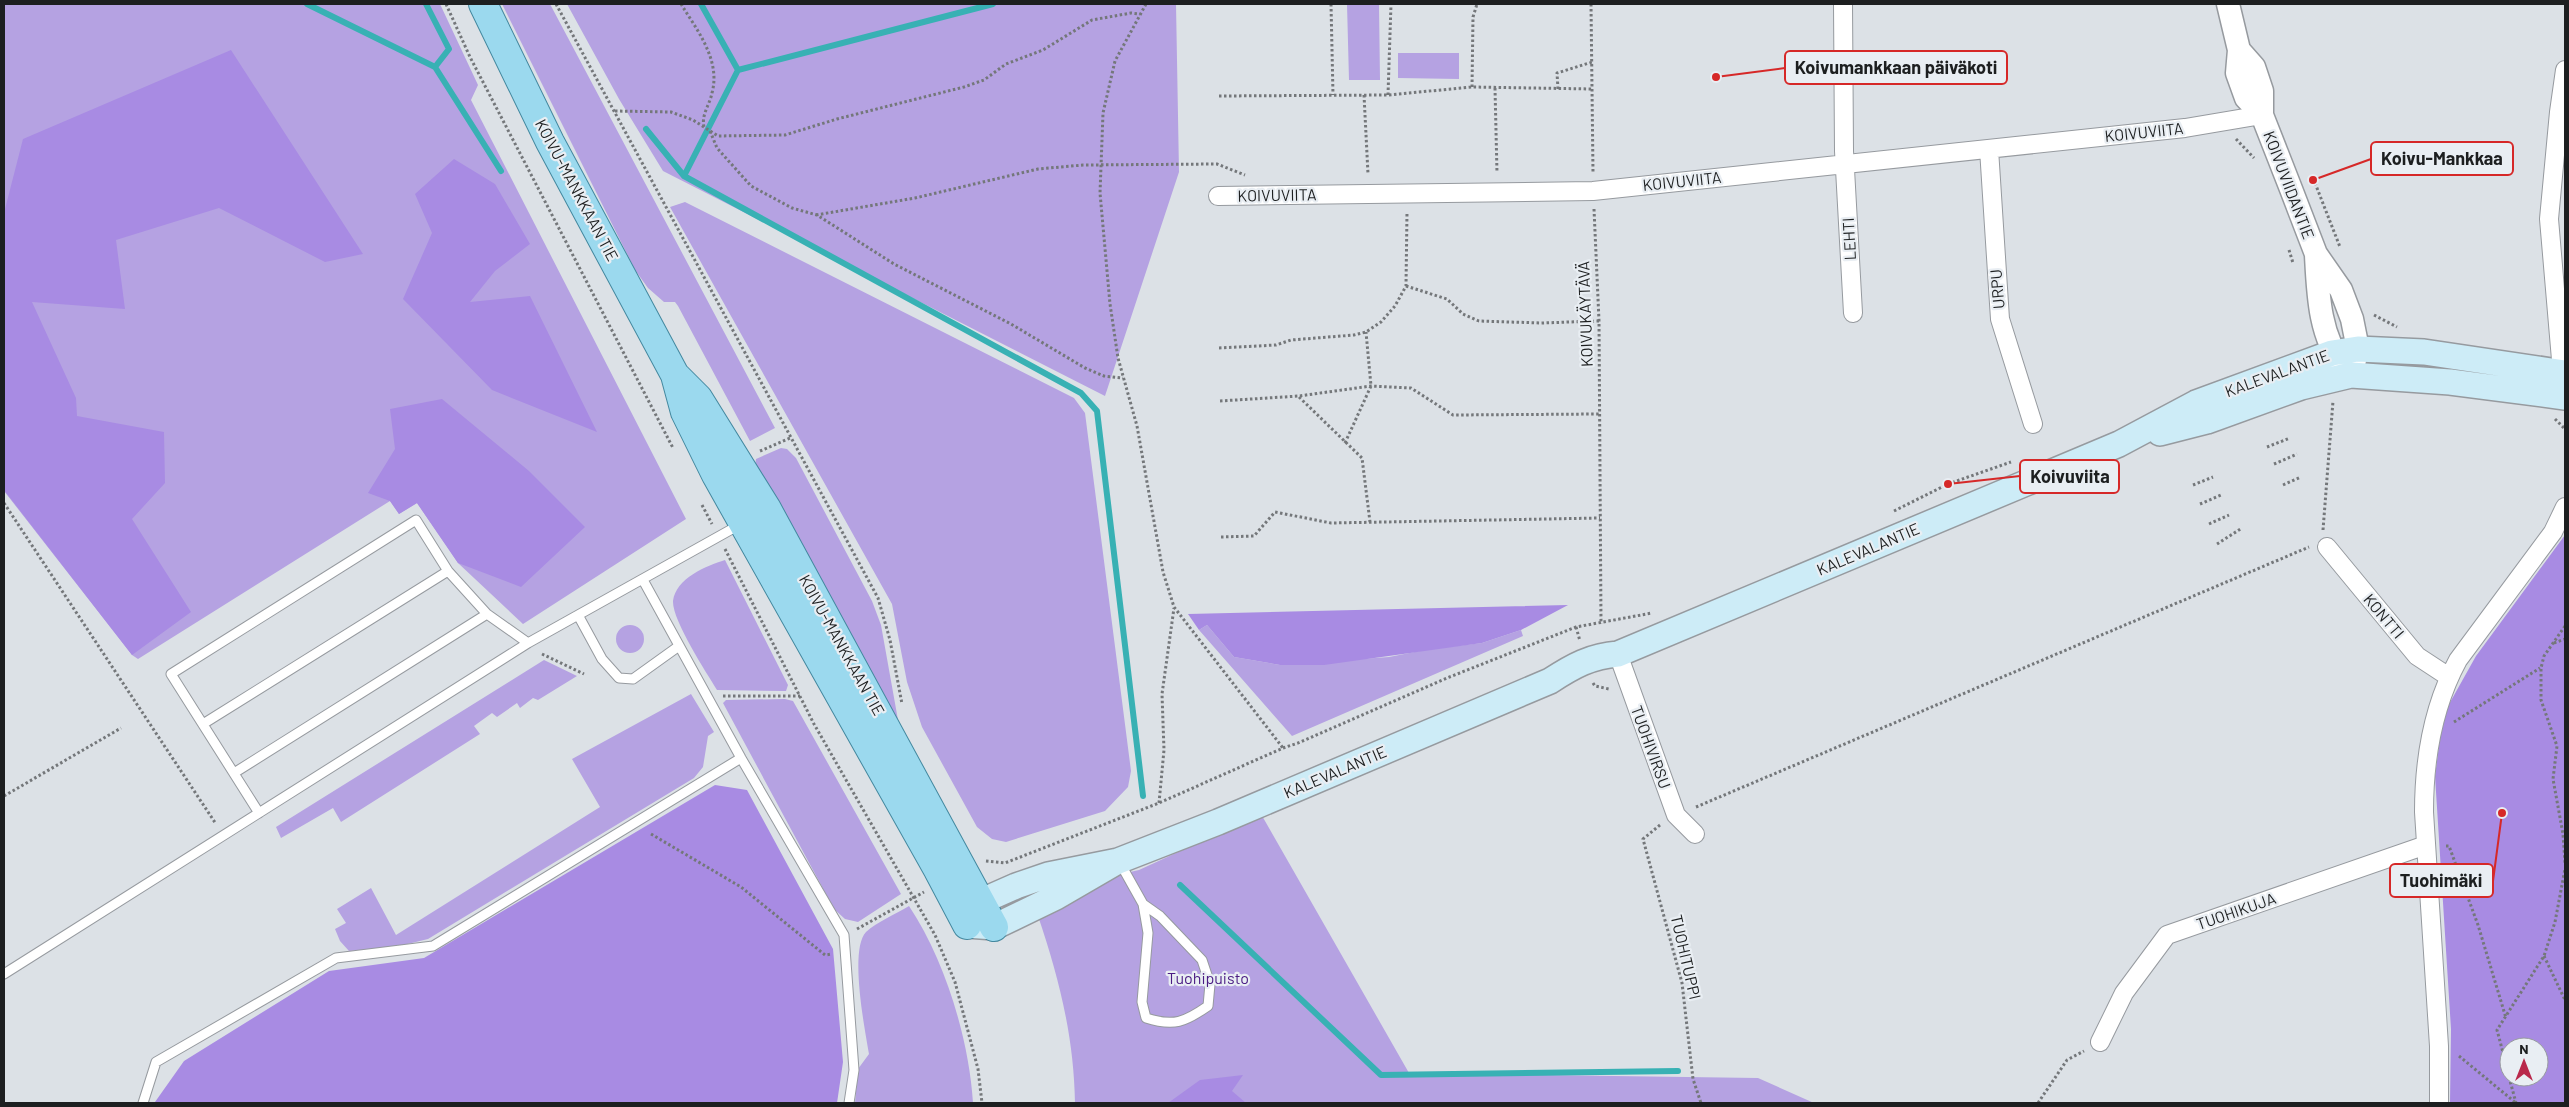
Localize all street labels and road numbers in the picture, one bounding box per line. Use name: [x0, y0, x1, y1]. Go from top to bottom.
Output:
street label: KOIVU-MANKKAAN TIE: [532, 116, 623, 264]
street label: KOIVUVIITA: [2104, 118, 2185, 145]
street label: KOIVUVIIDANTIE: [2260, 128, 2319, 242]
street label: KOIVUVIITA: [1642, 167, 1723, 194]
street label: KOIVUVIITA: [1237, 184, 1317, 205]
street label: LEHTI: [1838, 217, 1859, 261]
street label: KOIVUKÄYTÄVÄ: [1573, 260, 1596, 367]
street label: URPU: [1985, 268, 2008, 310]
street label: KALEVALANTIE: [2222, 345, 2332, 400]
street label: KALEVALANTIE: [1814, 518, 1922, 579]
street label: KOIVU-MANKKAAN TIE: [796, 571, 889, 719]
street label: KONTTI: [2360, 589, 2409, 642]
street label: TUOHIVIRSU: [1628, 703, 1675, 791]
street label: KALEVALANTIE: [1281, 741, 1389, 802]
street label: TUOHIKUJA: [2194, 888, 2278, 933]
street label: TUOHITUPPI: [1668, 913, 1705, 1001]

